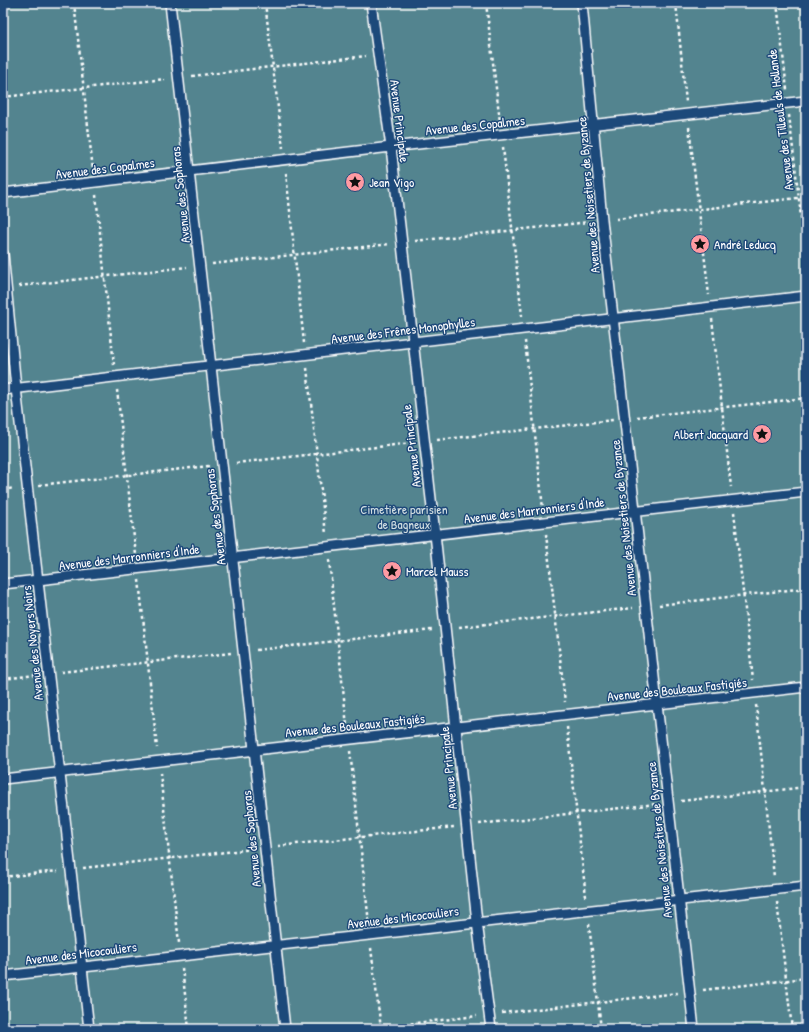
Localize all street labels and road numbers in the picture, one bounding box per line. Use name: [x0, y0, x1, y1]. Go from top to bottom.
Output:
street label: Avenue des Tilleuls de Hollande: [762, 48, 798, 192]
street label: Avenue Principale: [386, 79, 414, 163]
street label: Avenue des Copalmes: [424, 111, 526, 139]
street label: Avenue des Noisetiers de Byzance: [572, 116, 604, 274]
street label: Avenue des Sophoras: [166, 146, 194, 244]
street label: Avenue des Copalmes: [54, 153, 156, 183]
street label: Avenue des Frênes Monophylles: [330, 312, 476, 348]
street label: Avenue Principale: [397, 404, 425, 488]
street label: Avenue des Noisetiers de Byzance: [606, 439, 640, 597]
street label: Avenue des Sophoras: [200, 468, 230, 566]
street label: Avenue des Marronniers d'Inde: [463, 492, 605, 528]
street label: Avenue des Marronniers d'Inde: [58, 539, 200, 575]
street label: Avenue des Noyers Noirs: [17, 585, 47, 701]
street label: Avenue des Bouleaux Fastigiés: [606, 673, 748, 705]
street label: Avenue des Bouleaux Fastigiés: [284, 709, 426, 741]
street label: Avenue Principale: [435, 726, 461, 810]
street label: Avenue des Noisetiers de Byzance: [642, 761, 676, 919]
street label: Avenue des Sophoras: [237, 790, 265, 888]
street label: Avenue des Micocouliers: [346, 901, 460, 933]
street label: Avenue des Micocouliers: [24, 937, 138, 969]

